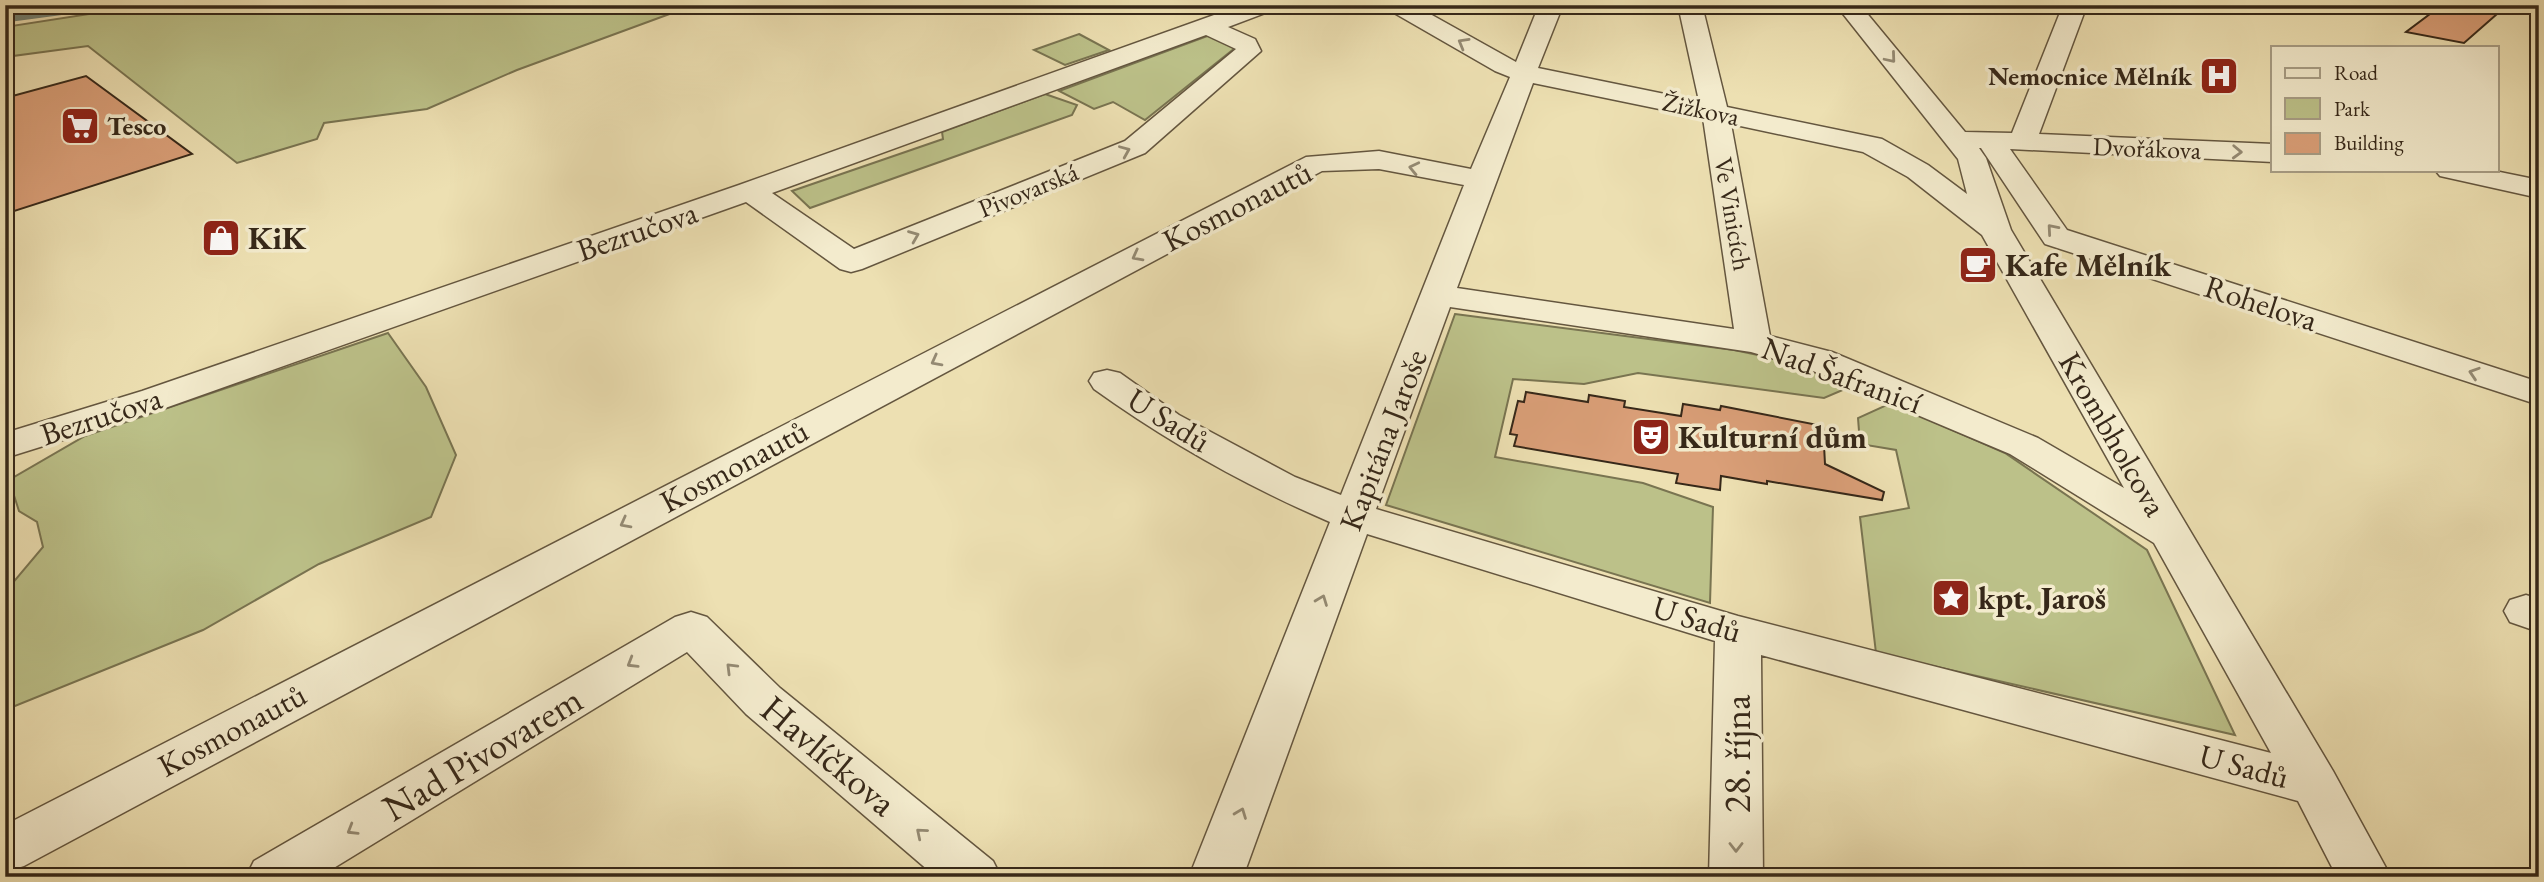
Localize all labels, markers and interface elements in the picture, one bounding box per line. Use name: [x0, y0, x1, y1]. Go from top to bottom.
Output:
one-way arrow: [1458, 38, 1470, 51]
legend: [2271, 46, 2498, 172]
one-way arrow: [1883, 49, 1895, 62]
hospital icon: Nemocnice Mělník: [2198, 55, 2240, 97]
place label: Nemocnice Mělník: [1988, 59, 2193, 93]
text: Road: [2334, 59, 2378, 86]
street label: Žižkova: [1659, 84, 1743, 134]
text: Park: [2334, 95, 2371, 122]
supermarket icon: Tesco: [59, 105, 101, 147]
place label: Tesco: [107, 109, 166, 143]
street label: Dvořákova: [2092, 129, 2202, 167]
text: Building: [2334, 129, 2404, 156]
one-way arrow: [2232, 144, 2242, 160]
one-way arrow: [1118, 145, 1130, 159]
street label: Kosmonautů: [1155, 150, 1319, 262]
street label: Pivovarská: [973, 154, 1084, 225]
street label: Ve Vinicích: [1706, 155, 1760, 273]
one-way arrow: [1408, 162, 1420, 176]
street label: Bezručova: [571, 191, 703, 271]
shop icon: KiK: [200, 217, 242, 259]
place label: KiK: [248, 217, 307, 259]
one-way arrow: [2048, 224, 2060, 237]
one-way arrow: [907, 231, 919, 245]
cafe icon: Kafe Mělník: [1957, 244, 1999, 286]
place label: Kafe Mělník: [2005, 244, 2172, 286]
one-way arrow: [1132, 248, 1144, 261]
street label: Rohelova: [2199, 265, 2323, 341]
street label: Nad Šafranicí: [1756, 327, 1928, 423]
street label: Kapitána Jaroše: [1329, 343, 1437, 537]
street label: Krombholcova: [2049, 344, 2177, 524]
one-way arrow: [930, 353, 943, 367]
one-way arrow: [2468, 366, 2480, 381]
street label: Bezručova: [35, 377, 167, 455]
street label: U Sadů: [1119, 378, 1219, 462]
street label: Kosmonautů: [653, 409, 816, 523]
theatre icon: Kulturní dům: [1630, 416, 1672, 458]
place label: Kulturní dům: [1678, 416, 1867, 458]
one-way arrow: [620, 515, 632, 529]
place icon: kpt. Jaroš: [1930, 577, 1972, 619]
place label: kpt. Jaroš: [1978, 577, 2106, 619]
street label: U Sadů: [1647, 586, 1747, 652]
one-way arrow: [1313, 595, 1327, 607]
one-way arrow: [627, 655, 640, 668]
one-way arrow: [726, 664, 739, 677]
street label: Kosmonautů: [151, 673, 314, 787]
street label: Nad Pivovarem: [373, 674, 591, 832]
street label: Havlíčkova: [751, 684, 908, 827]
street label: 28. října: [1712, 694, 1761, 813]
street label: U Sadů: [2195, 734, 2293, 798]
one-way arrow: [1232, 808, 1246, 820]
one-way arrow: [347, 821, 360, 834]
one-way arrow: [917, 829, 930, 841]
one-way arrow: [1728, 842, 1744, 853]

